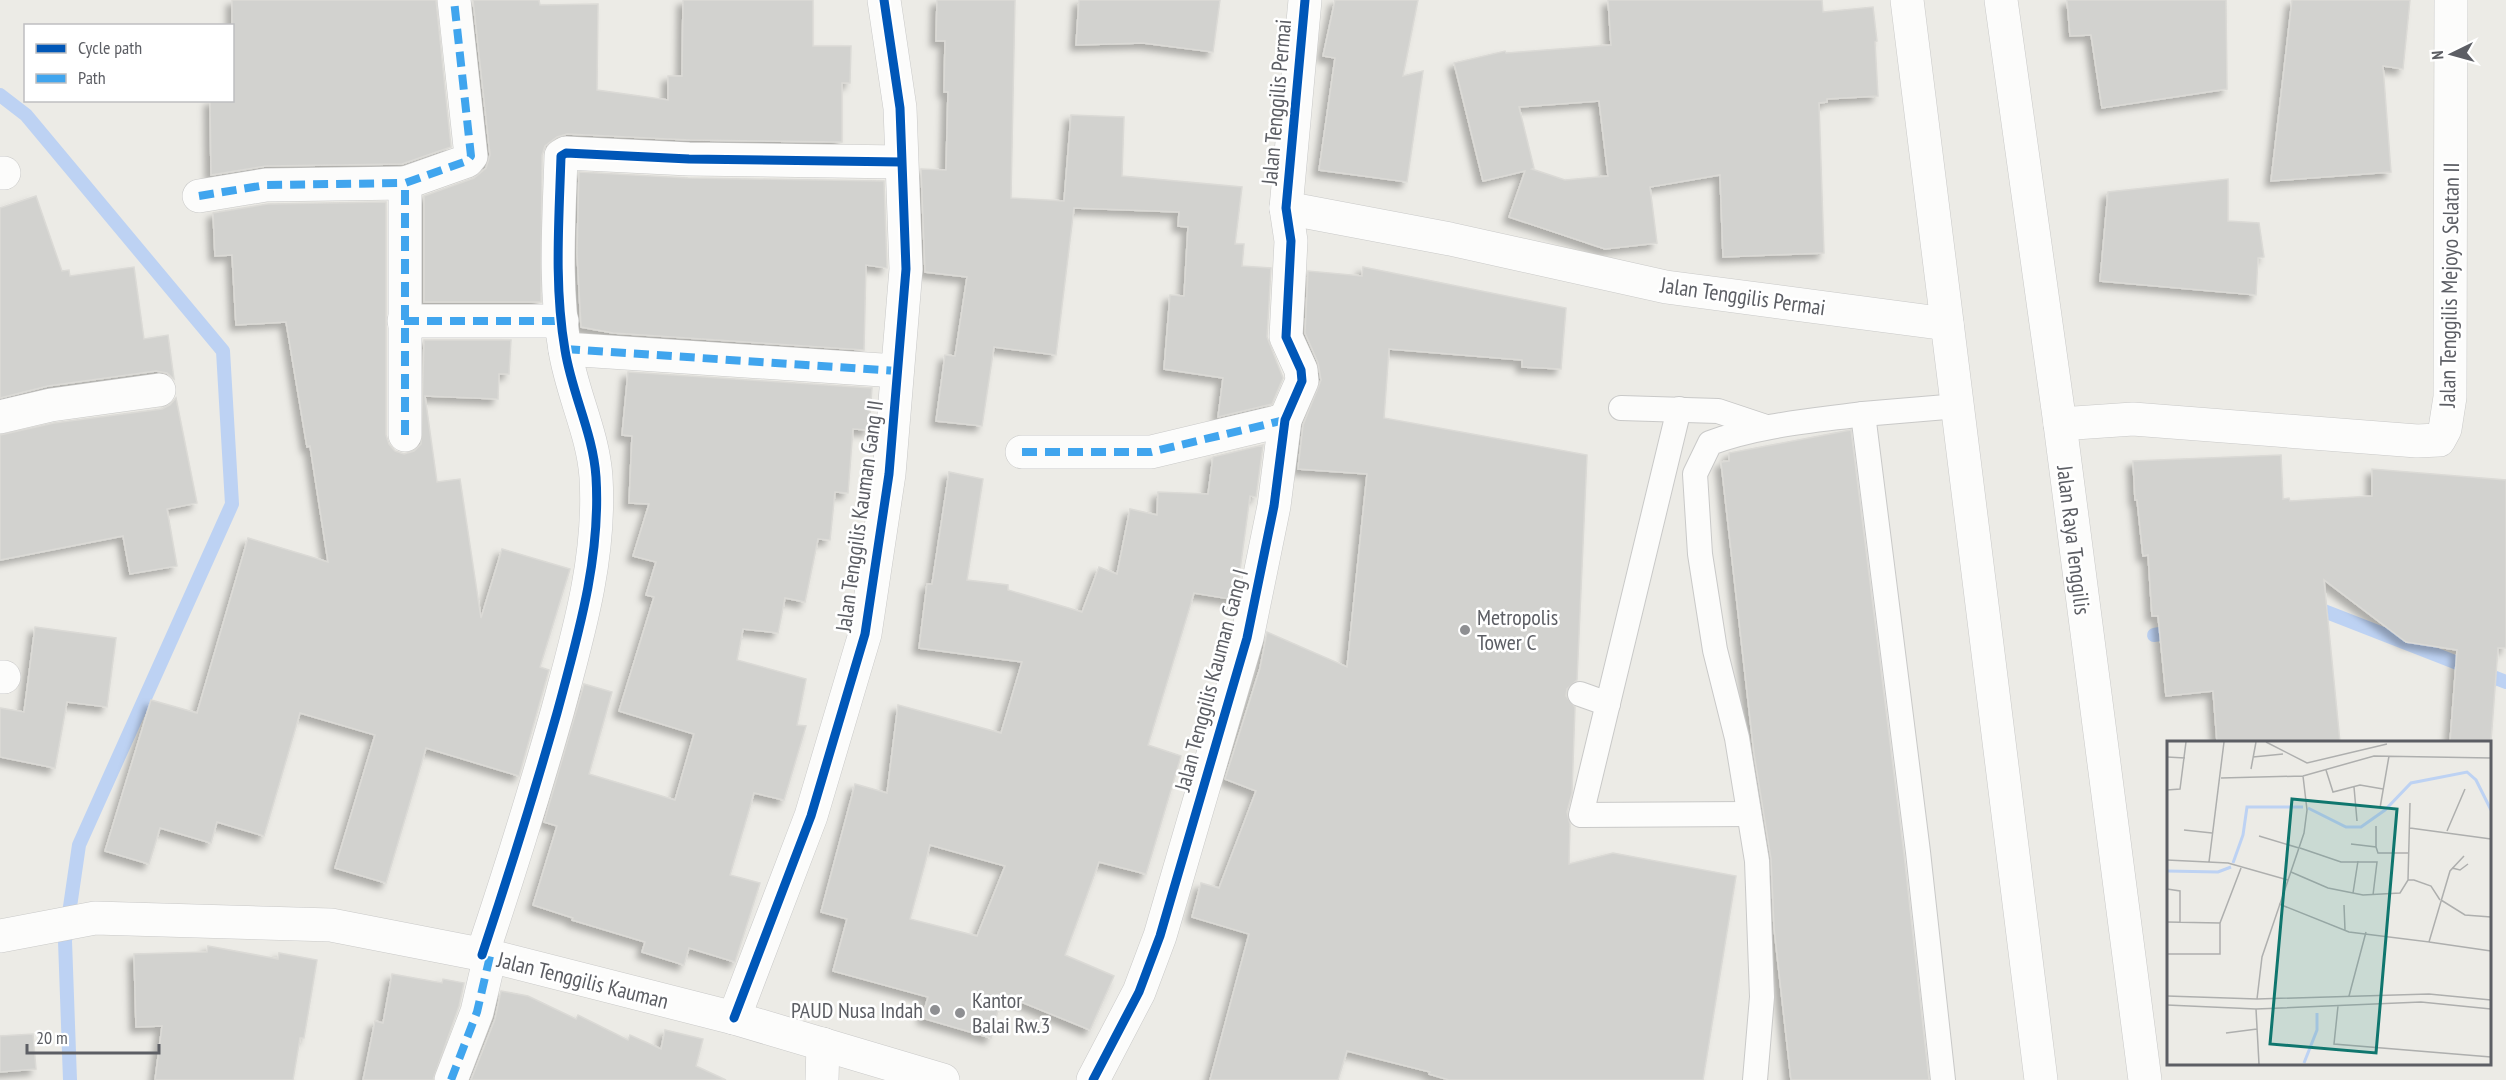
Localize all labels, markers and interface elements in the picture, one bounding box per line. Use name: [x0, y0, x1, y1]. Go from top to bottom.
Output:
street label: Jalan Tenggilis Permai: [1255, 18, 1297, 187]
legend: [24, 24, 234, 102]
north arrow: [2422, 24, 2482, 84]
text: Cycle path: [78, 36, 142, 59]
text: N: [2427, 50, 2447, 60]
text: Path: [78, 66, 106, 89]
street label: Jalan Tenggilis Mejoyo Selatan II: [2433, 162, 2465, 409]
street label: Jalan Tenggilis Permai: [1658, 270, 1827, 321]
street label: Jalan Tenggilis Kauman Gang II: [829, 398, 889, 635]
street label: Jalan Raya Tenggilis: [2051, 463, 2097, 616]
street label: Jalan Tenggilis Kauman Gang I: [1168, 566, 1254, 795]
place label: Metropolis Tower C: [1477, 603, 1558, 656]
marker: Metropolis Tower C: [1458, 623, 1472, 637]
inset map: [2167, 741, 2491, 1065]
street label: Jalan Tenggilis Kauman: [494, 945, 671, 1015]
place label: Kantor Balai Rw.3: [972, 986, 1050, 1039]
place label: PAUD Nusa Indah: [791, 996, 923, 1024]
marker: PAUD Nusa Indah: [928, 1003, 942, 1017]
marker: Kantor Balai Rw.3: [953, 1006, 967, 1020]
scale bar: [27, 1017, 159, 1055]
text: 20 m: [36, 1026, 68, 1049]

